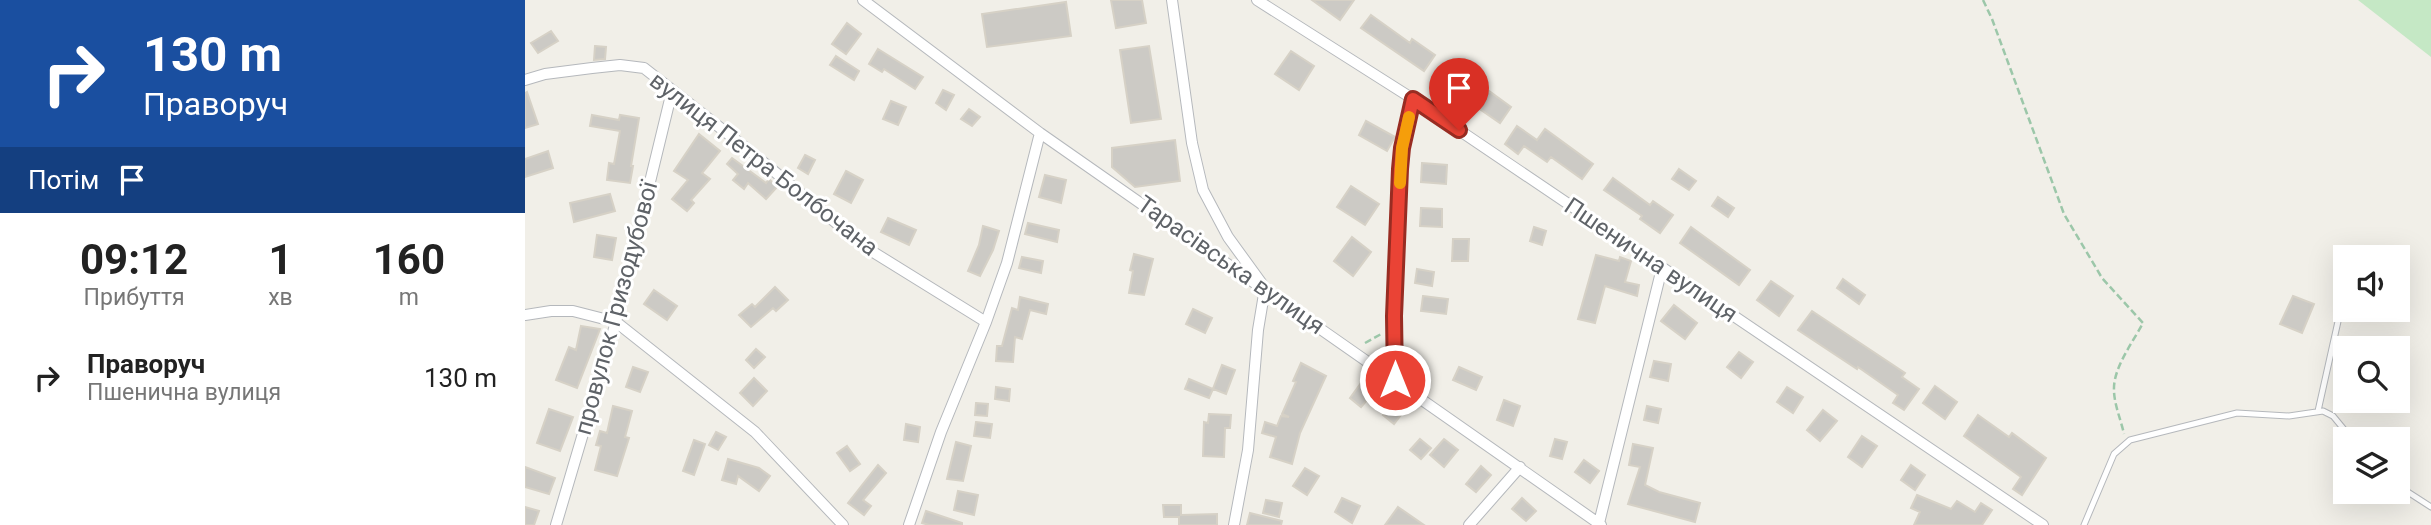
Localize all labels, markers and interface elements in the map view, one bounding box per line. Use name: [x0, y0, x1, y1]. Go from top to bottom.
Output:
text: 130 m: [143, 26, 282, 83]
icon: right: [28, 28, 119, 119]
pin: [1429, 58, 1489, 130]
street label: вулиця Петра Болбочана: [644, 66, 884, 262]
icon: arrive: [1440, 69, 1478, 107]
text: Праворуч: [143, 85, 288, 123]
icon: arrive: [113, 161, 151, 199]
text: Потім: [28, 165, 99, 195]
street label: провулок Гризодубової: [569, 177, 664, 438]
street label: Тарасівська вулиця: [1132, 190, 1330, 340]
street label: Пшенична вулиця: [1559, 192, 1743, 328]
text: 09:12: [80, 235, 188, 284]
text: 1: [268, 235, 293, 284]
text: 160: [373, 235, 445, 284]
map controls: [2333, 245, 2410, 504]
button: sound: [2333, 245, 2410, 322]
text: Прибуття: [84, 284, 185, 311]
text: хв: [268, 284, 293, 311]
text: m: [399, 284, 419, 311]
button: search: [2333, 336, 2410, 413]
position arrow: [1358, 343, 1432, 417]
text: Праворуч: [87, 349, 205, 379]
icon: right: [28, 359, 66, 397]
text: 130 m: [424, 363, 497, 393]
text: Пшенична вулиця: [87, 379, 281, 406]
button: layers: [2333, 427, 2410, 504]

